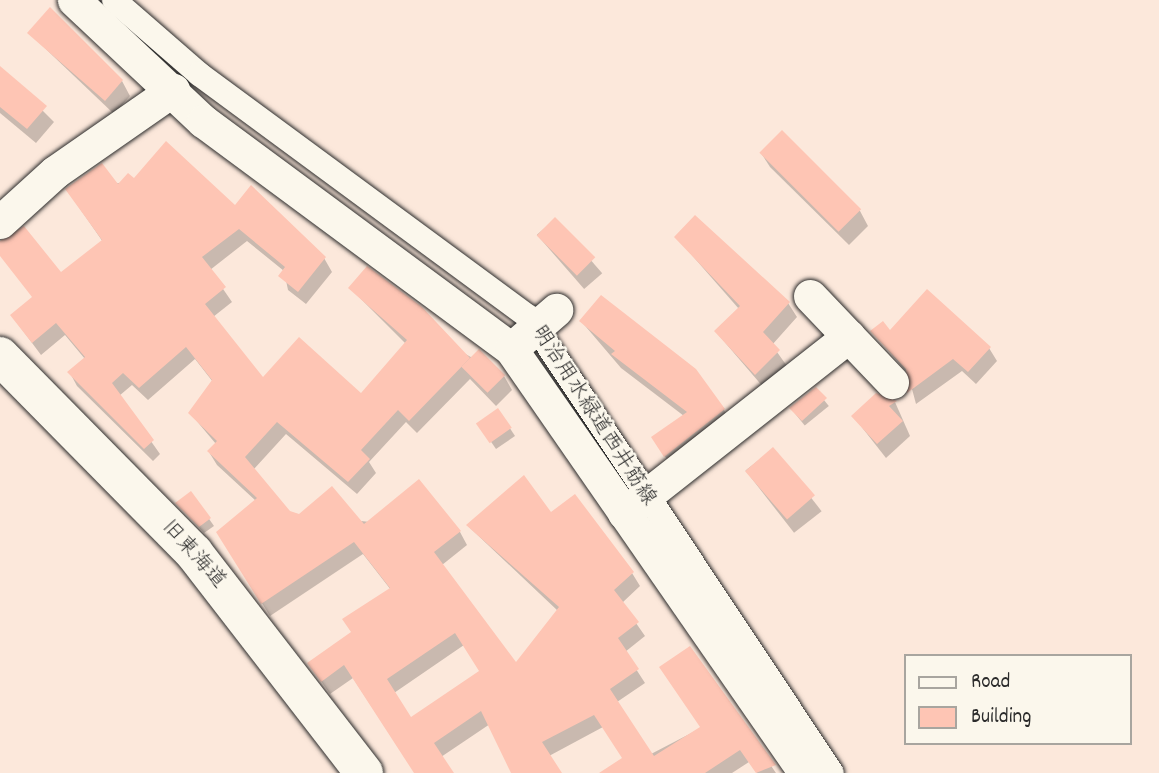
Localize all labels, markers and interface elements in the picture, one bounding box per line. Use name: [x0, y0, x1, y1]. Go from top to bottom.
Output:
street label: 明治用水緑道西井筋線: [525, 321, 661, 511]
street label: 旧東海道: [156, 515, 230, 595]
legend: [904, 654, 1131, 745]
text: Road: [971, 668, 1010, 698]
text: Building: [971, 703, 1031, 733]

